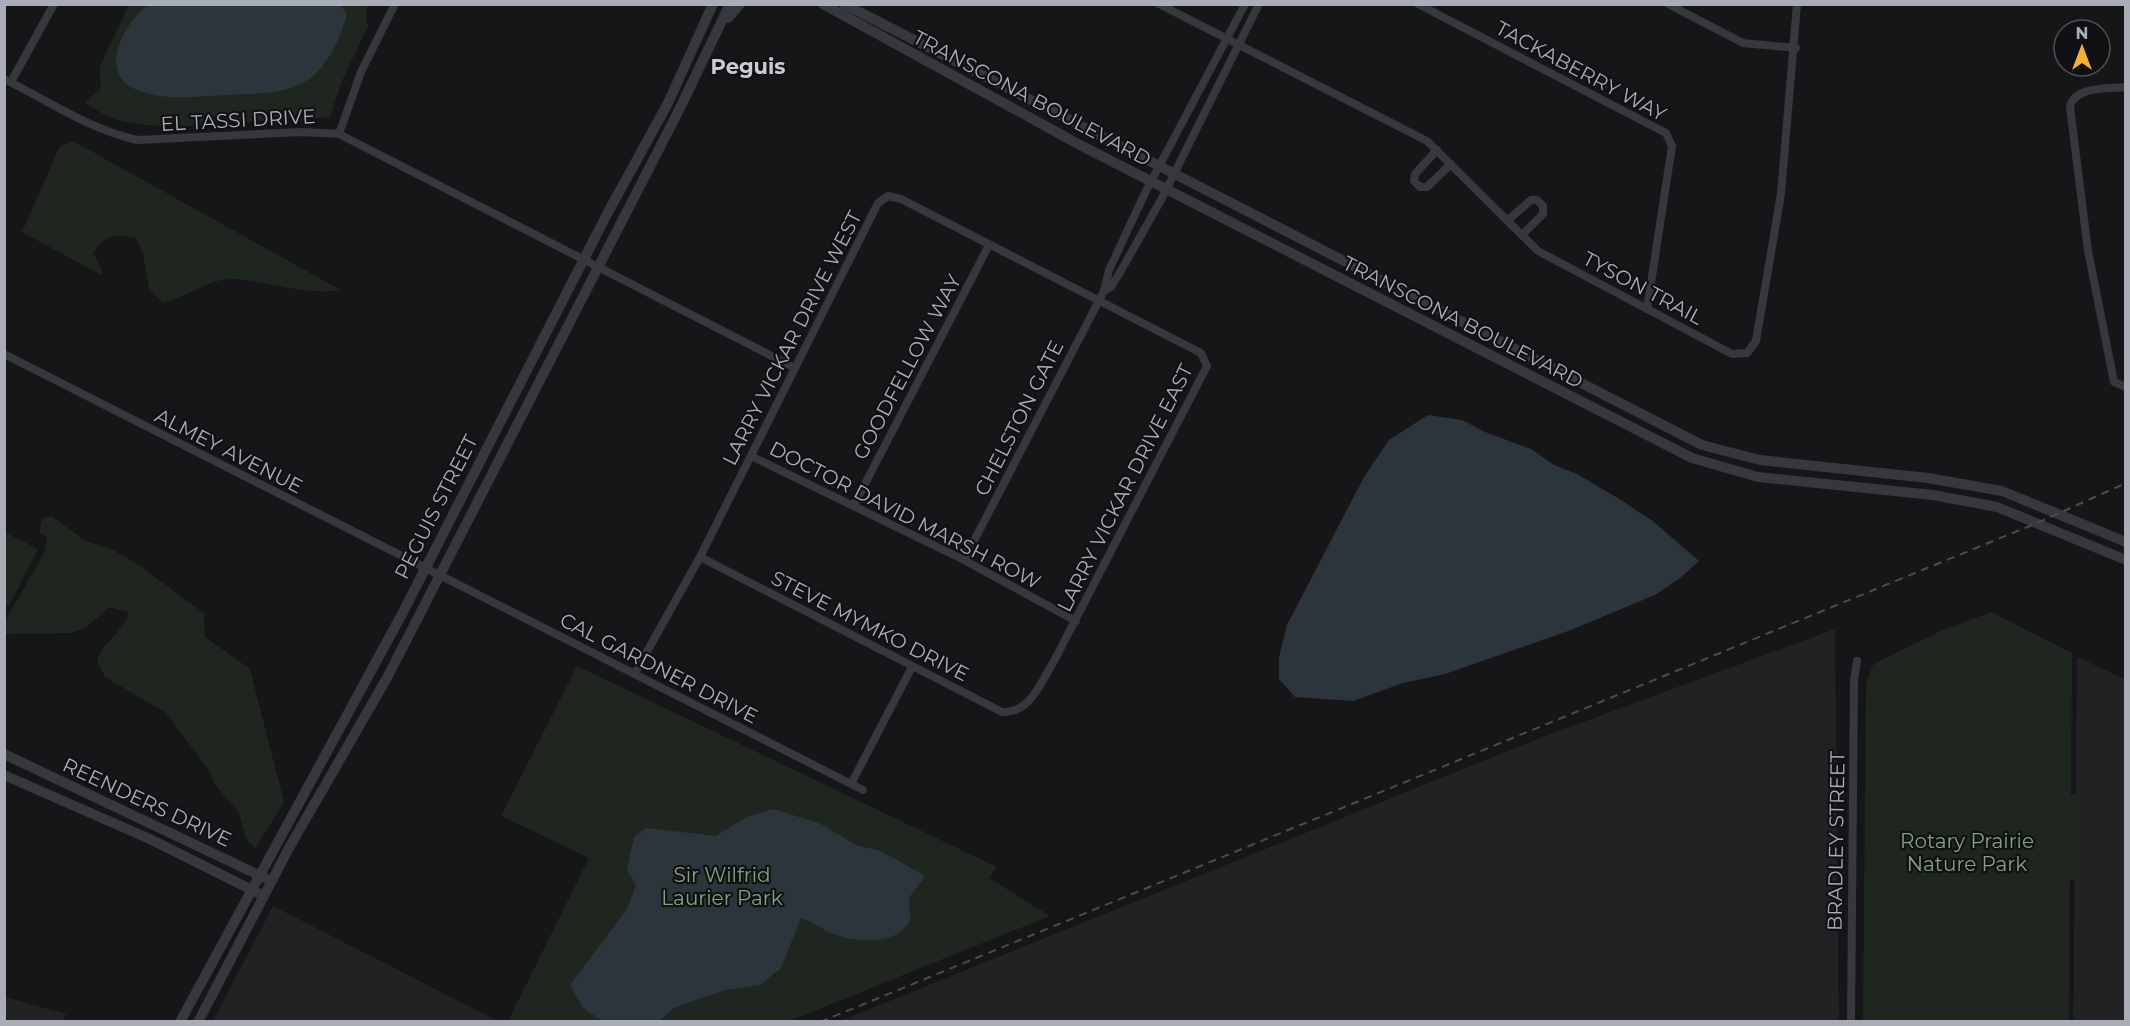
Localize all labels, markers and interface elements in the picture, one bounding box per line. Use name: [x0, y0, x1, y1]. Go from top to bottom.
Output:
street label: TACKABERRY WAY: [1492, 16, 1671, 126]
north arrow: [2052, 18, 2112, 78]
text: N: [2076, 24, 2088, 43]
street label: TRANSCONA BOULEVARD: [909, 25, 1155, 171]
district label: Peguis: [711, 54, 786, 79]
street label: EL TASSI DRIVE: [160, 104, 316, 136]
street label: LARRY VICKAR DRIVE WEST: [717, 206, 867, 469]
street label: TYSON TRAIL: [1579, 246, 1707, 330]
street label: TRANSCONA BOULEVARD: [1339, 251, 1587, 393]
street label: GOODFELLOW WAY: [848, 270, 966, 464]
street label: CHELSTON GATE: [969, 336, 1069, 500]
street label: LARRY VICKAR DRIVE EAST: [1052, 360, 1198, 616]
street label: ALMEY AVENUE: [151, 403, 307, 499]
street label: PEGUIS STREET: [389, 430, 483, 583]
street label: DOCTOR DAVID MARSH ROW: [765, 436, 1045, 594]
street label: STEVE MYMKO DRIVE: [767, 566, 973, 686]
street label: CAL GARDNER DRIVE: [556, 608, 762, 728]
street label: BRADLEY STREET: [1822, 750, 1850, 931]
street label: REENDERS DRIVE: [59, 752, 235, 852]
park label: Rotary Prairie Nature Park: [1900, 829, 2034, 876]
park label: Sir Wilfrid Laurier Park: [661, 863, 783, 910]

